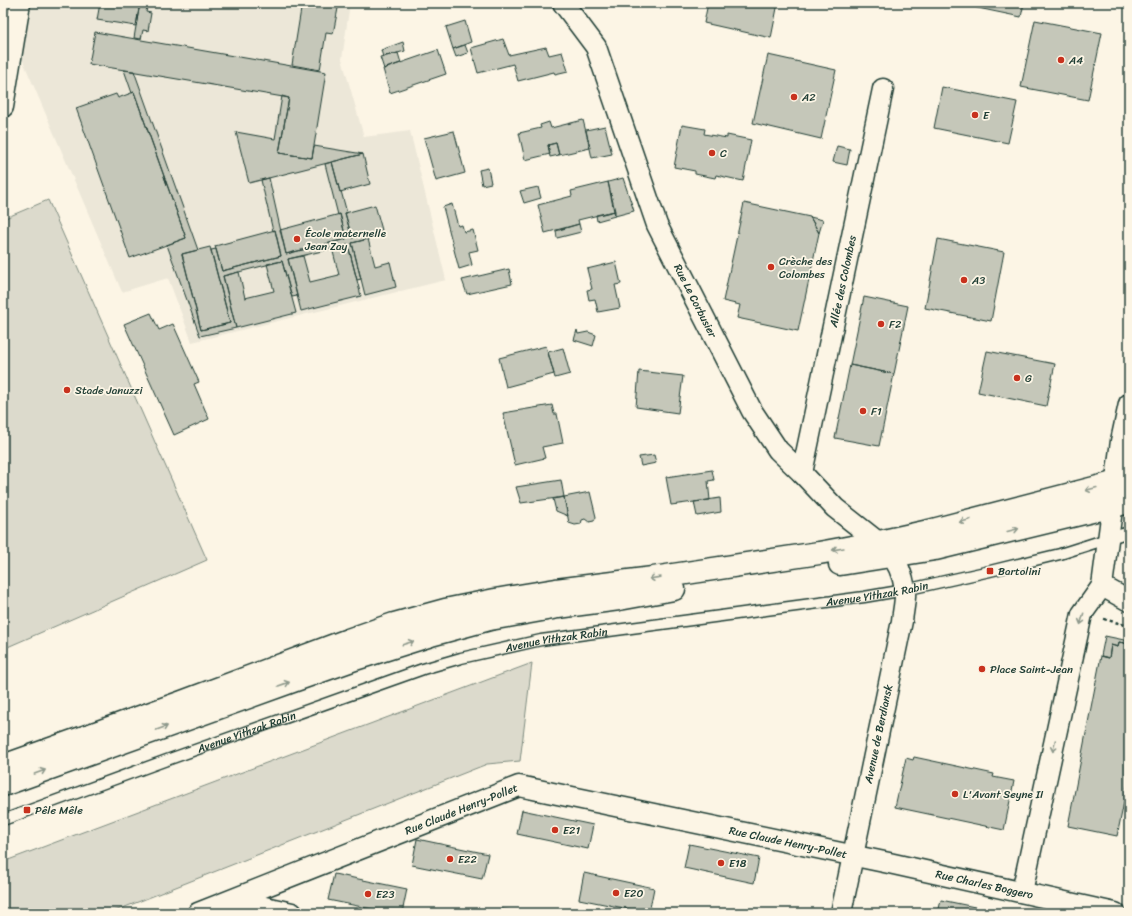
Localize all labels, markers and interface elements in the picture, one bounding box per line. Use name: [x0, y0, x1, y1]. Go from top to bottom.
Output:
place label: A4: [1068, 51, 1083, 70]
marker: A4: [1056, 55, 1066, 65]
place label: A2: [801, 88, 816, 107]
marker: A2: [789, 92, 799, 102]
place label: E: [983, 106, 990, 125]
marker: E: [970, 110, 980, 120]
place label: C: [720, 144, 727, 163]
marker: C: [707, 148, 717, 158]
place label: École maternelle Jean Zay: [304, 224, 387, 256]
street label: Allée des Colombes: [824, 233, 862, 330]
marker: École maternelle Jean Zay: [292, 234, 302, 244]
place label: Crèche des Colombes: [779, 252, 833, 284]
street label: Rue Le Corbusier: [668, 261, 723, 342]
marker: Crèche des Colombes: [766, 262, 776, 272]
place label: A3: [971, 271, 985, 290]
marker: A3: [959, 275, 969, 285]
place label: F2: [889, 315, 902, 334]
marker: F2: [876, 319, 886, 329]
place label: G: [1025, 369, 1032, 388]
marker: G: [1012, 373, 1022, 383]
place label: Stade Januzzi: [75, 381, 144, 400]
marker: Stade Januzzi: [62, 385, 72, 395]
place label: F1: [871, 402, 882, 421]
marker: F1: [858, 406, 868, 416]
one-way arrow: [1085, 486, 1098, 493]
one-way arrow: [959, 518, 972, 526]
one-way arrow: [1006, 525, 1019, 533]
one-way arrow: [832, 546, 845, 554]
place label: Bartolini: [998, 562, 1041, 581]
marker: Bartolini: [985, 566, 995, 576]
one-way arrow: [649, 574, 662, 582]
street label: Avenue Yithzak Rabin: [824, 576, 930, 612]
one-way arrow: [1078, 612, 1085, 625]
street label: Avenue Yithzak Rabin: [502, 622, 609, 658]
one-way arrow: [401, 639, 414, 646]
place label: Place Saint-Jean: [990, 660, 1073, 679]
marker: Place Saint-Jean: [977, 664, 987, 674]
one-way arrow: [278, 680, 291, 687]
street label: Avenue de Berdiansk: [859, 683, 898, 786]
street label: Avenue Yithzak Rabin: [194, 706, 299, 759]
one-way arrow: [155, 724, 168, 731]
one-way arrow: [1049, 739, 1057, 752]
one-way arrow: [33, 768, 45, 776]
street label: Rue Claude Henry-Pollet: [402, 778, 521, 840]
place label: L'Avant Seyne II: [963, 785, 1044, 804]
marker: L'Avant Seyne II: [950, 789, 960, 799]
place label: Pêle Mêle: [35, 801, 83, 820]
marker: Pêle Mêle: [22, 805, 32, 815]
place label: E21: [563, 821, 580, 840]
street label: Rue Claude Henry-Pollet: [727, 821, 849, 864]
marker: E21: [550, 825, 560, 835]
place label: E22: [458, 850, 477, 869]
marker: E22: [445, 854, 455, 864]
place label: E18: [729, 854, 747, 873]
marker: E18: [716, 858, 726, 868]
street label: Rue Charles Boggero: [934, 865, 1036, 905]
place label: E20: [624, 884, 643, 903]
place label: E23: [376, 885, 395, 904]
marker: E20: [611, 888, 621, 898]
marker: E23: [363, 889, 373, 899]

